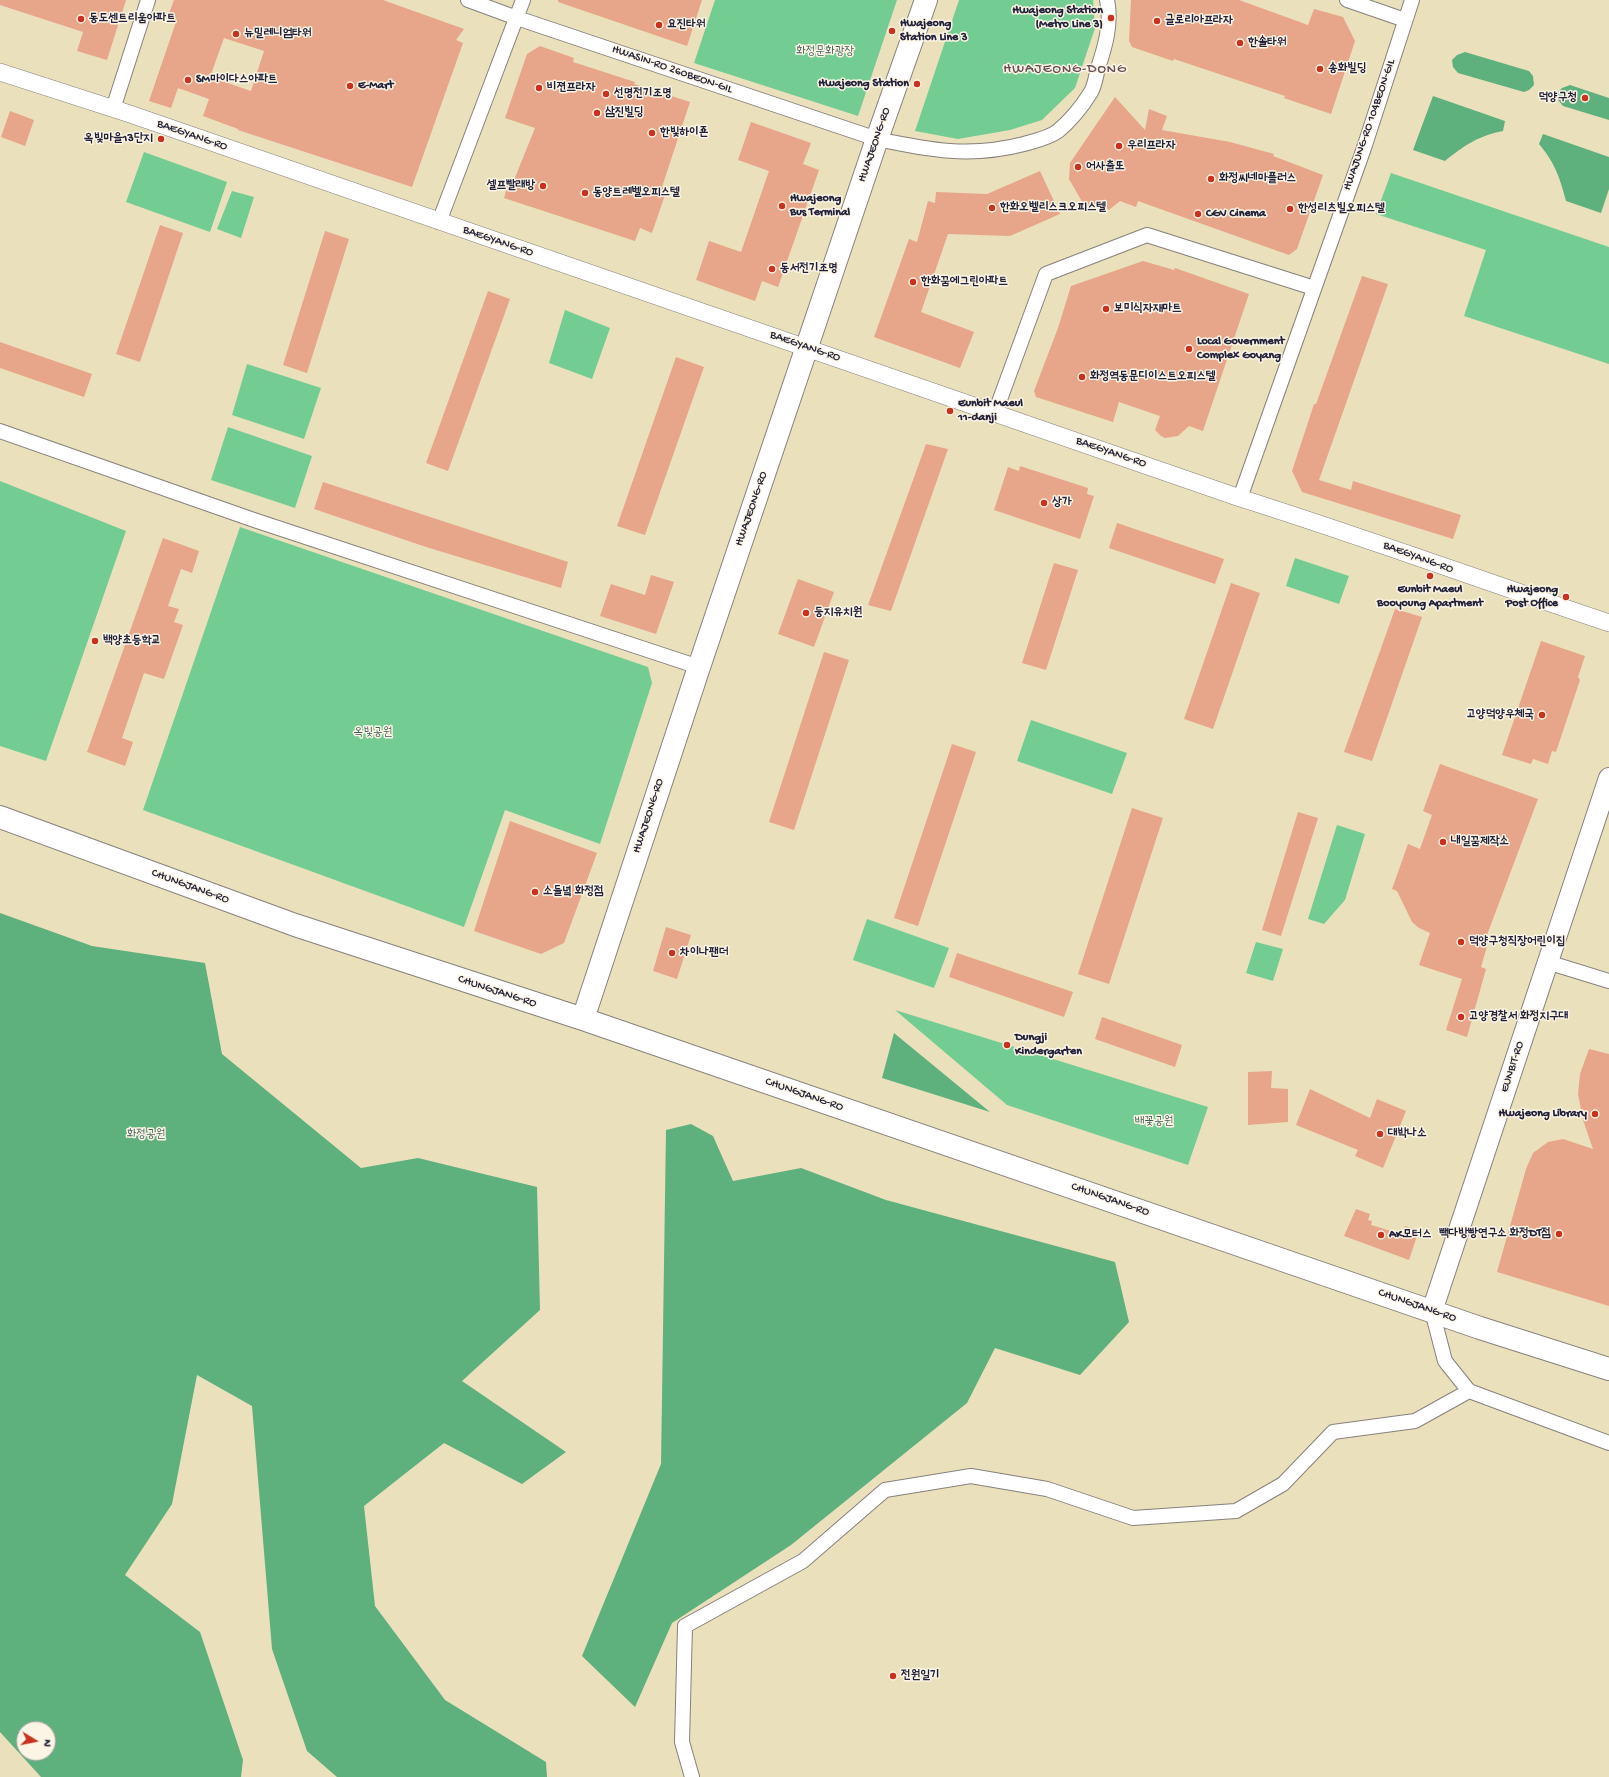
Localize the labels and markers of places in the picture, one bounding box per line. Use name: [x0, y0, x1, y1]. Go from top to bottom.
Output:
place label: Hwajeong Station (Metro Line 3): [1012, 4, 1103, 32]
place label: 동도센트리움아파트: [89, 12, 176, 26]
marker: Hwajeong Station (Metro Line 3): [1106, 13, 1116, 23]
marker: 동도센트리움아파트: [76, 14, 86, 24]
place label: 글로리아프라자: [1165, 14, 1233, 28]
marker: 글로리아프라자: [1152, 16, 1162, 26]
place label: Hwajeong Station Line 3: [900, 17, 967, 45]
place label: 요진타워: [667, 18, 706, 32]
marker: 요진타워: [654, 20, 664, 30]
marker: Hwajeong Station Line 3: [887, 26, 897, 36]
place label: 뉴밀레니엄타워: [244, 27, 312, 41]
marker: 뉴밀레니엄타워: [231, 29, 241, 39]
place label: 한솔타워: [1248, 36, 1287, 50]
marker: 한솔타워: [1235, 38, 1245, 48]
place label: 송화빌딩: [1328, 62, 1367, 76]
marker: 송화빌딩: [1315, 64, 1325, 74]
place label: SM마이다스아파트: [196, 73, 277, 87]
marker: SM마이다스아파트: [183, 75, 193, 85]
place label: Hwajeong Station: [818, 77, 909, 91]
place label: E-Mart: [358, 79, 393, 93]
marker: Hwajeong Station: [912, 79, 922, 89]
marker: E-Mart: [345, 81, 355, 91]
place label: 비젼프라자: [547, 81, 595, 95]
marker: 비젼프라자: [534, 83, 544, 93]
place label: 선명전기조명: [614, 87, 672, 101]
marker: 선명전기조명: [601, 89, 611, 99]
place label: 덕양구청: [1538, 91, 1577, 105]
marker: 덕양구청: [1580, 93, 1590, 103]
place label: 삼진빌딩: [605, 106, 644, 120]
marker: 삼진빌딩: [592, 108, 602, 118]
place label: 한빛하이죤: [660, 126, 708, 140]
marker: 한빛하이죤: [647, 128, 657, 138]
place label: 옥빛마을13단지: [84, 132, 153, 146]
marker: 옥빛마을13단지: [156, 134, 166, 144]
place label: 우리프라자: [1127, 139, 1175, 153]
marker: 우리프라자: [1114, 141, 1124, 151]
place label: 어사출또: [1086, 160, 1125, 174]
marker: 어사출또: [1073, 162, 1083, 172]
place label: 화정씨네마플러스: [1219, 172, 1296, 186]
marker: 화정씨네마플러스: [1206, 174, 1216, 184]
place label: 셀프빨래방: [487, 179, 535, 193]
marker: 셀프빨래방: [538, 181, 548, 191]
place label: 동양트레벨오피스텔: [593, 186, 680, 200]
marker: 동양트레벨오피스텔: [580, 188, 590, 198]
place label: Hwajeong Bus Terminal: [790, 192, 850, 220]
marker: Hwajeong Bus Terminal: [777, 201, 787, 211]
place label: 한화오벨리스크오피스텔: [1000, 201, 1106, 215]
place label: 한성리츠빌오피스텔: [1298, 202, 1385, 216]
marker: 한화오벨리스크오피스텔: [987, 203, 997, 213]
marker: 한성리츠빌오피스텔: [1285, 204, 1295, 214]
place label: CGV Cinema: [1206, 207, 1266, 221]
marker: CGV Cinema: [1193, 209, 1203, 219]
place label: 동서전기조명: [780, 262, 838, 276]
marker: 동서전기조명: [767, 264, 777, 274]
place label: 한화꿈에그린아파트: [921, 275, 1008, 289]
marker: 한화꿈에그린아파트: [908, 277, 918, 287]
place label: 보미식자재마트: [1114, 302, 1182, 316]
marker: 보미식자재마트: [1101, 304, 1111, 314]
place label: Local Government Complex Goyang: [1197, 335, 1284, 363]
marker: Local Government Complex Goyang: [1184, 344, 1194, 354]
place label: 화정역동문디이스트오피스텔: [1090, 370, 1216, 384]
marker: 화정역동문디이스트오피스텔: [1077, 372, 1087, 382]
place label: Eunbit Maeul 11-danji: [958, 397, 1023, 425]
marker: Eunbit Maeul 11-danji: [945, 406, 955, 416]
place label: 상가: [1052, 496, 1071, 510]
marker: 상가: [1039, 498, 1049, 508]
marker: Eunbit Maeul Booyoung Apartment: [1425, 571, 1435, 581]
place label: Eunbit Maeul Booyoung Apartment: [1377, 583, 1483, 611]
place label: Hwajeong Post Office: [1506, 583, 1558, 611]
marker: Hwajeong Post Office: [1561, 592, 1571, 602]
place label: 둥지유치원: [814, 606, 862, 620]
marker: 둥지유치원: [801, 608, 811, 618]
place label: 백양초등학교: [103, 634, 161, 648]
marker: 백양초등학교: [90, 636, 100, 646]
place label: 고양덕양우체국: [1466, 708, 1534, 722]
marker: 고양덕양우체국: [1537, 710, 1547, 720]
place label: 내일꿈제작소: [1451, 835, 1509, 849]
marker: 내일꿈제작소: [1438, 837, 1448, 847]
place label: 소들녘 화정점: [543, 885, 604, 899]
marker: 소들녘 화정점: [530, 887, 540, 897]
place label: 덕양구청직장어린이집: [1469, 935, 1566, 949]
marker: 덕양구청직장어린이집: [1456, 937, 1466, 947]
place label: 차이나팬더: [680, 946, 728, 960]
marker: 차이나팬더: [667, 948, 677, 958]
place label: 고양경찰서 화정지구대: [1469, 1010, 1568, 1024]
marker: 고양경찰서 화정지구대: [1456, 1012, 1466, 1022]
place label: Dungji Kindergarten: [1015, 1031, 1082, 1059]
marker: Dungji Kindergarten: [1002, 1040, 1012, 1050]
place label: Hwajeong Library: [1499, 1107, 1587, 1121]
marker: Hwajeong Library: [1590, 1109, 1600, 1119]
place label: 대박나소: [1388, 1127, 1427, 1141]
marker: 대박나소: [1375, 1129, 1385, 1139]
place label: 빽다방빵연구소 화정DT점: [1439, 1227, 1551, 1241]
place label: AK모터스: [1389, 1228, 1432, 1242]
marker: 빽다방빵연구소 화정DT점: [1554, 1229, 1564, 1239]
marker: AK모터스: [1376, 1230, 1386, 1240]
place label: 전원일기: [901, 1669, 940, 1683]
marker: 전원일기: [888, 1671, 898, 1681]

